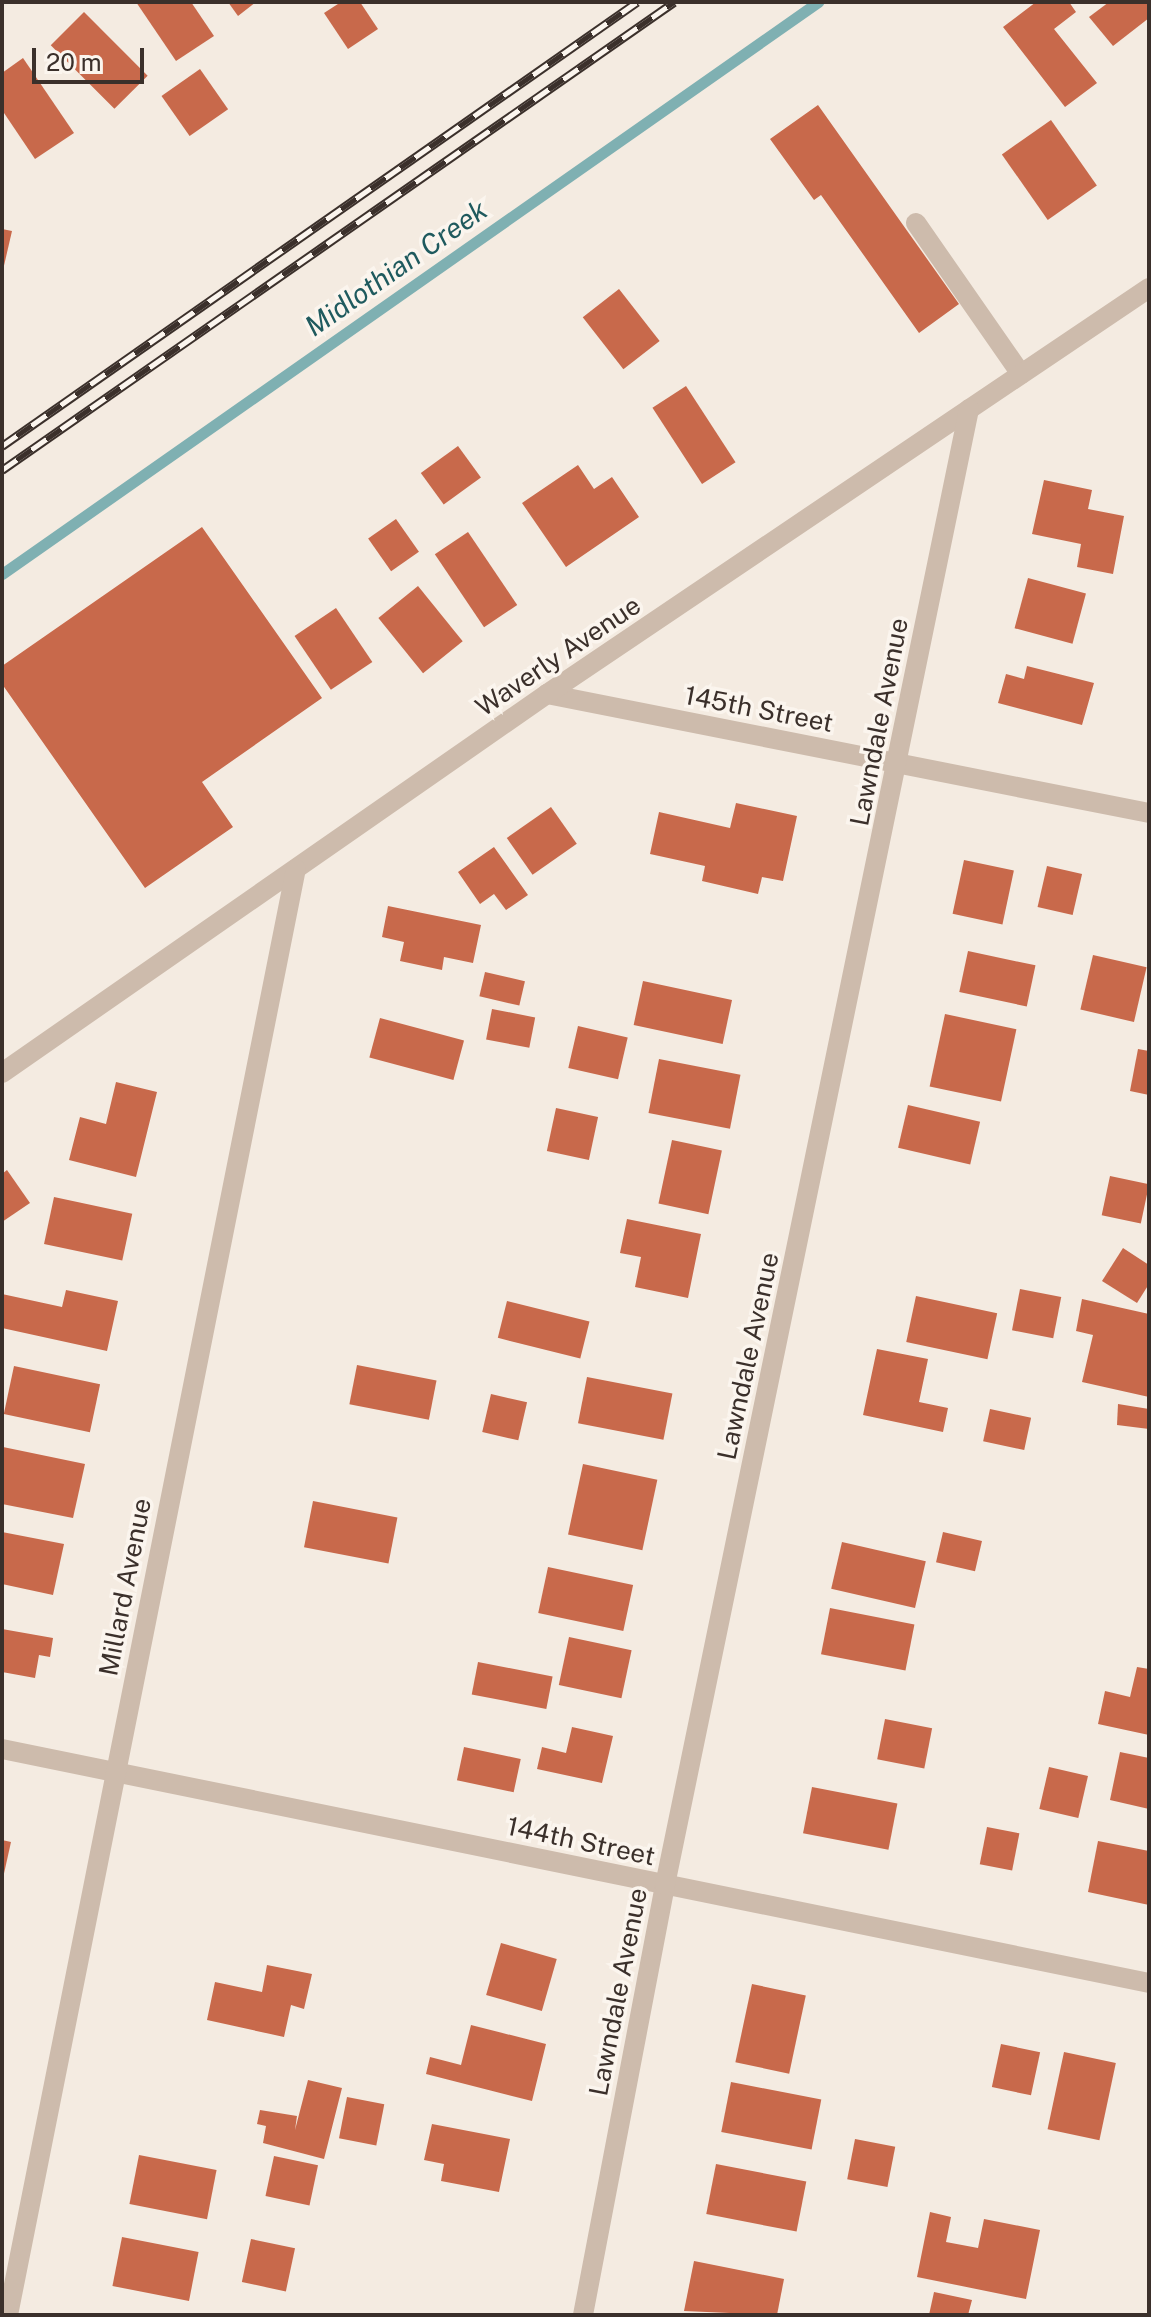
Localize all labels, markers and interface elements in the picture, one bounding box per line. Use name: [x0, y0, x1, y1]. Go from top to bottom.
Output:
scale bar: [36, 32, 148, 82]
text: 20 m: [46, 48, 102, 76]
water label: Midlothian Creek: [299, 193, 493, 343]
street label: Waverly Avenue: [470, 589, 646, 723]
street label: Lawndale Avenue: [844, 615, 914, 829]
street label: 145th Street: [682, 679, 836, 739]
street label: Lawndale Avenue: [711, 1249, 785, 1463]
street label: Millard Avenue: [92, 1496, 158, 1678]
street label: 144th Street: [504, 1810, 658, 1872]
street label: Lawndale Avenue: [583, 1885, 653, 2099]

